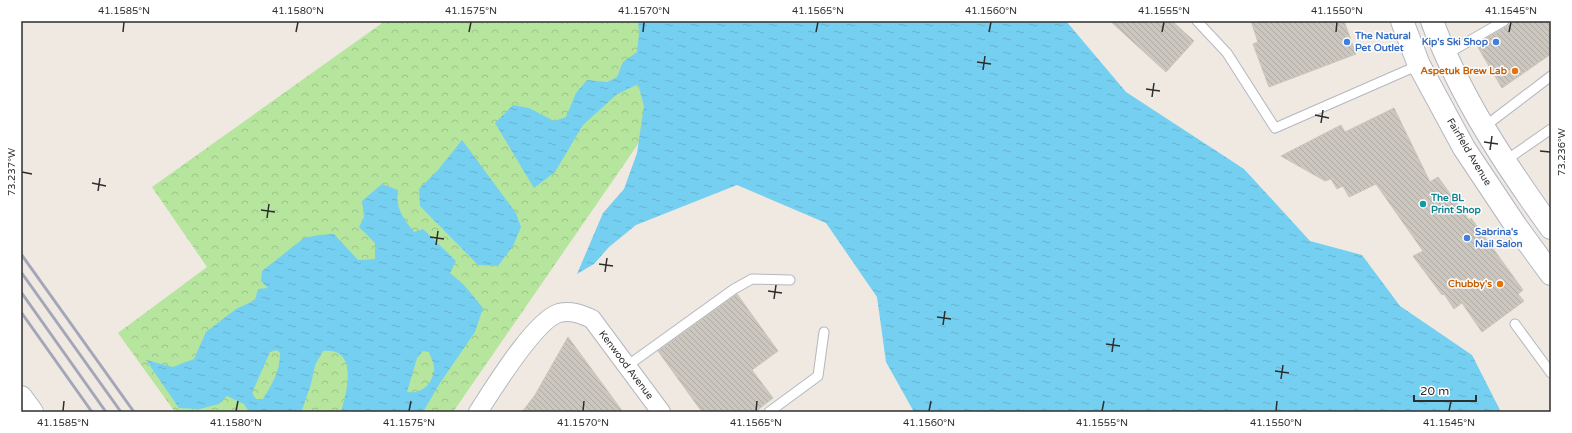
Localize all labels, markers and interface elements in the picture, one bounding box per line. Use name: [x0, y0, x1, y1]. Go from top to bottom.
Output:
text: 41.1585°N: [98, 5, 150, 17]
text: 41.1580°N: [272, 5, 324, 17]
text: 41.1575°N: [445, 5, 497, 17]
text: 41.1570°N: [618, 5, 670, 17]
text: 41.1565°N: [792, 5, 844, 17]
text: 41.1560°N: [965, 5, 1017, 17]
text: 41.1555°N: [1138, 5, 1190, 17]
text: 41.1550°N: [1311, 5, 1363, 17]
text: 41.1545°N: [1485, 5, 1537, 17]
place label: The Natural Pet Outlet: [1354, 30, 1411, 54]
place label: Kip's Ski Shop: [1422, 36, 1489, 48]
marker: The Natural Pet Outlet: [1342, 37, 1352, 47]
marker: Kip's Ski Shop: [1491, 37, 1501, 47]
place label: Aspetuk Brew Lab: [1420, 65, 1508, 77]
marker: Aspetuk Brew Lab: [1510, 66, 1520, 76]
street label: Fairfield Avenue: [1444, 116, 1494, 188]
text: 73.236°W: [1556, 128, 1568, 176]
text: 73.237°W: [6, 148, 18, 196]
place label: The BL Print Shop: [1430, 192, 1482, 216]
marker: The BL Print Shop: [1418, 199, 1428, 209]
place label: Sabrina's Nail Salon: [1475, 226, 1523, 250]
marker: Sabrina's Nail Salon: [1462, 233, 1472, 243]
place label: Chubby's: [1448, 278, 1492, 290]
marker: Chubby's: [1495, 279, 1505, 289]
street label: Kenwood Avenue: [596, 328, 656, 402]
scale bar: [1414, 377, 1476, 403]
text: 20 m: [1420, 384, 1449, 398]
text: 41.1585°N: [37, 417, 89, 429]
text: 41.1580°N: [210, 417, 262, 429]
text: 41.1575°N: [383, 417, 435, 429]
text: 41.1570°N: [557, 417, 609, 429]
text: 41.1565°N: [730, 417, 782, 429]
text: 41.1560°N: [903, 417, 955, 429]
text: 41.1555°N: [1076, 417, 1128, 429]
text: 41.1550°N: [1250, 417, 1302, 429]
text: 41.1545°N: [1423, 417, 1475, 429]

